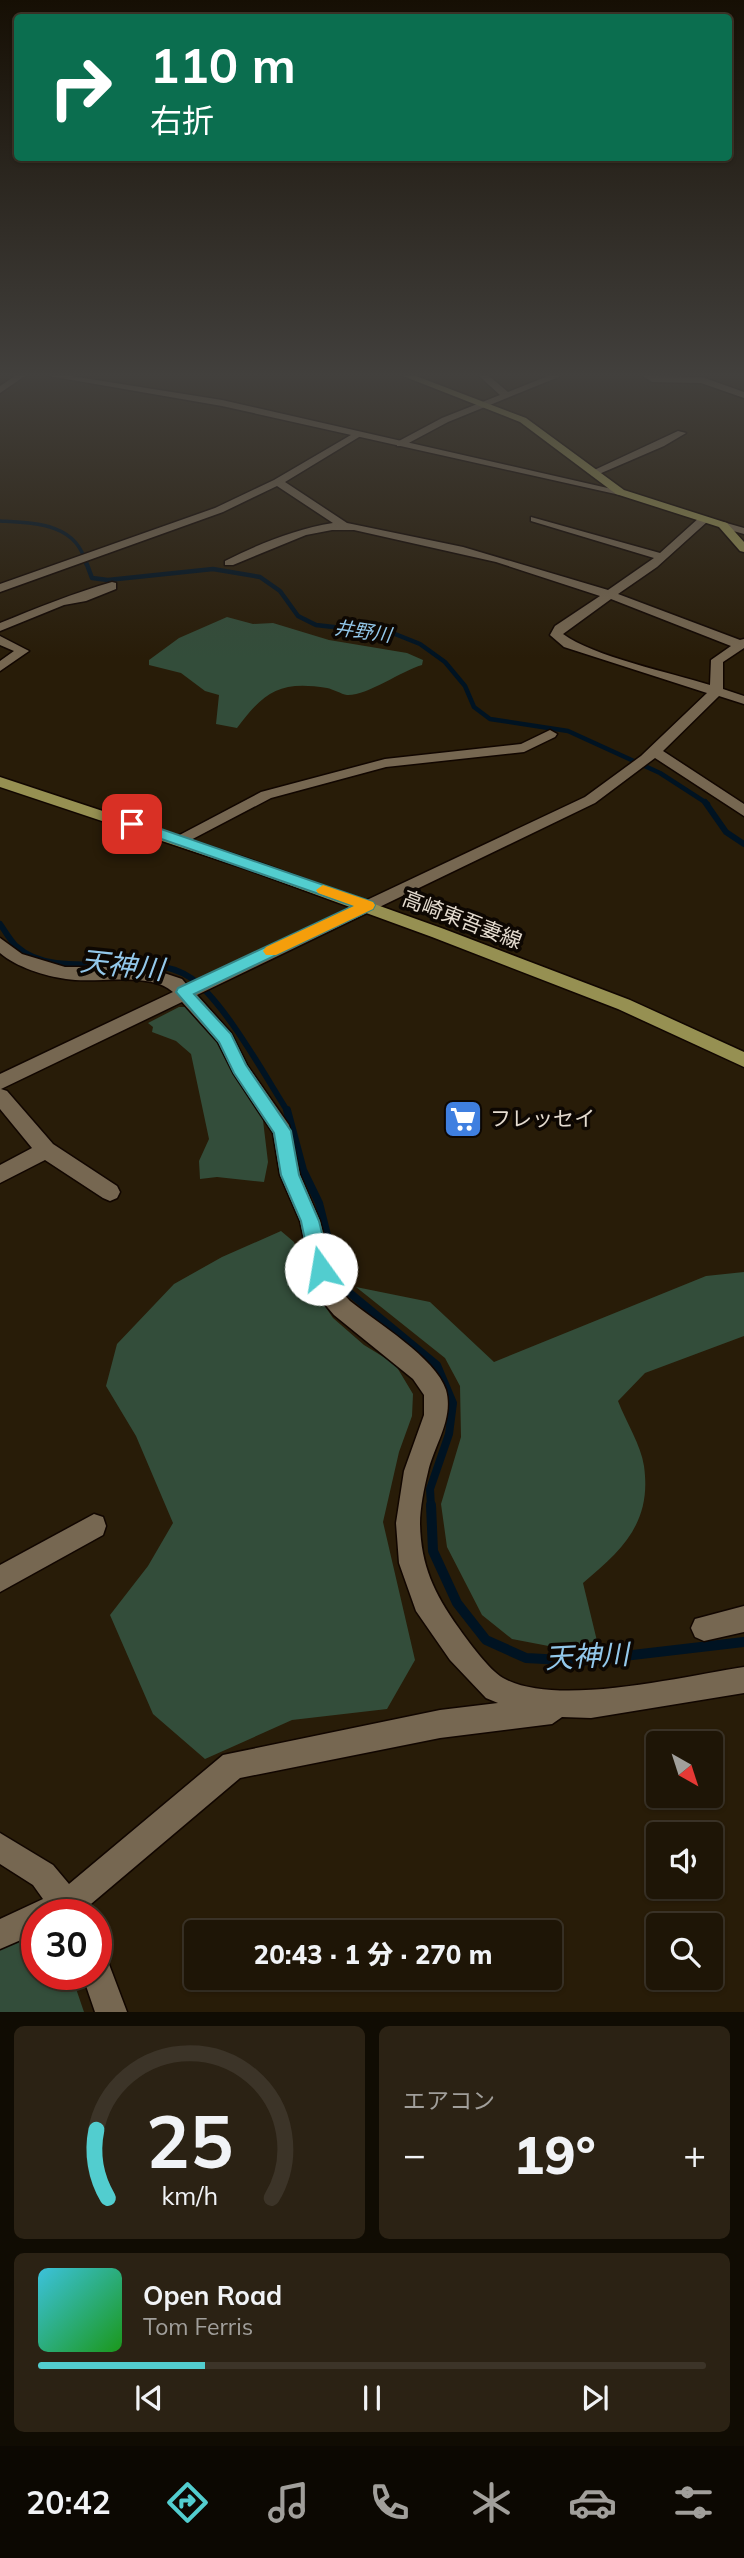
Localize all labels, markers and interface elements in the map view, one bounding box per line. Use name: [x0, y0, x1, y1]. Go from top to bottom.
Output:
text: 110 m: [150, 34, 296, 95]
icon: right: [35, 42, 126, 133]
text: 右折: [150, 100, 214, 140]
water label: 井野川: [333, 615, 395, 647]
pin: [102, 794, 162, 854]
icon: arrive: [113, 805, 151, 843]
street label: 高崎東吾妻線: [399, 884, 526, 954]
water label: 天神川: [78, 943, 169, 987]
supermarket icon: フレッセイ: [442, 1098, 484, 1140]
place label: フレッセイ: [490, 1105, 595, 1131]
position arrow: [284, 1232, 358, 1306]
water label: 天神川: [544, 1636, 633, 1675]
north arrow: [646, 1731, 723, 1808]
map controls: [646, 1731, 723, 1990]
button: sound: [646, 1822, 723, 1899]
speed limit sign: 30: [21, 1899, 112, 1990]
button: search: [646, 1913, 723, 1990]
text: 20:43 · 1 分 · 270 m: [254, 1938, 492, 1971]
text: エアコン: [403, 2086, 495, 2115]
text: 25: [146, 2096, 233, 2187]
text: 19°: [513, 2122, 596, 2187]
text: −: [403, 2130, 426, 2178]
text: +: [683, 2130, 706, 2178]
text: km/h: [161, 2180, 218, 2211]
text: Open Road: [143, 2279, 282, 2312]
text: Tom Ferris: [143, 2312, 253, 2341]
icon: previous: [130, 2379, 168, 2417]
icon: pause: [353, 2379, 391, 2417]
icon: next: [576, 2379, 614, 2417]
icon: directions: [163, 2478, 212, 2527]
icon: music: [264, 2478, 313, 2527]
icon: phone: [365, 2478, 414, 2527]
icon: climate: [467, 2478, 516, 2527]
icon: car: [568, 2478, 617, 2527]
icon: filters: [669, 2478, 718, 2527]
text: 20:42: [26, 2482, 111, 2522]

